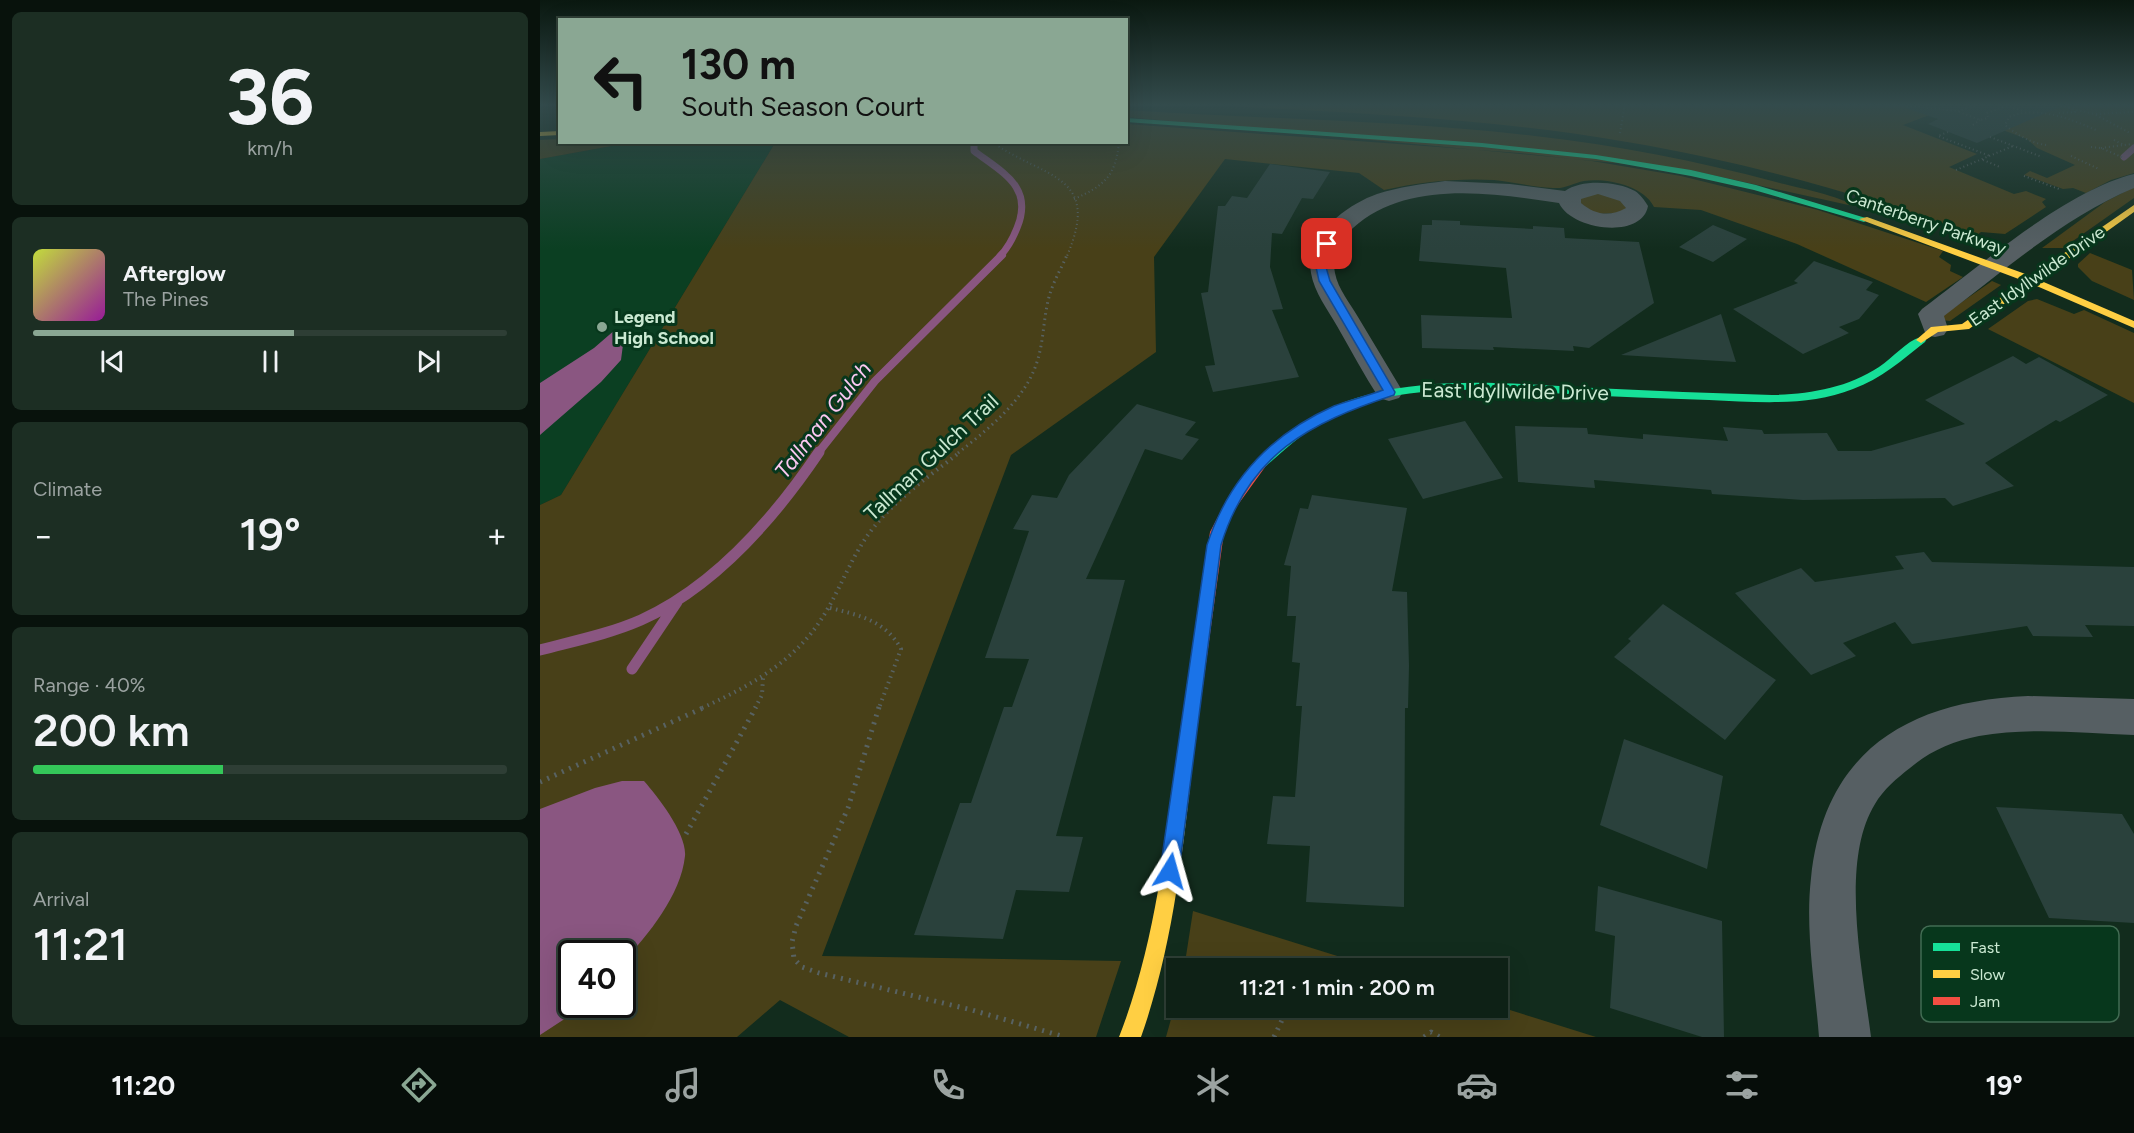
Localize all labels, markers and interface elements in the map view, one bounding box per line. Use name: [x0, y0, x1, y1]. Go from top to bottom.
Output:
text: 130 m: [681, 39, 796, 90]
icon: left: [582, 42, 660, 120]
text: 36: [226, 50, 314, 144]
text: South Season Court: [681, 90, 925, 123]
text: km/h: [247, 136, 293, 160]
street label: Canterberry Parkway: [1843, 184, 2009, 260]
pin: [1301, 218, 1352, 269]
street label: East Idyllwilde Drive: [1965, 221, 2109, 331]
icon: arrive: [1310, 227, 1343, 260]
text: Afterglow: [123, 260, 226, 287]
text: The Pines: [123, 287, 209, 311]
place label: Legend High School: [614, 306, 714, 349]
marker: Legend High School: [595, 320, 609, 334]
icon: previous: [96, 345, 129, 378]
icon: pause: [254, 345, 287, 378]
icon: next: [412, 345, 445, 378]
water label: Tallman Gulch: [769, 356, 877, 484]
street label: East Idyllwilde Drive: [1421, 377, 1609, 405]
street label: Tallman Gulch Trail: [859, 388, 1003, 526]
text: Climate: [33, 477, 102, 501]
text: 19°: [239, 507, 301, 561]
text: −: [33, 516, 54, 555]
text: +: [486, 516, 507, 555]
text: Range · 40%: [33, 673, 145, 697]
text: 200 km: [33, 703, 190, 757]
position arrow: [1138, 839, 1202, 903]
text: Arrival: [33, 887, 89, 911]
text: 11:21: [33, 917, 128, 971]
legend: [1921, 926, 2119, 1022]
text: Fast: [1970, 938, 2000, 957]
speed limit sign: 40: [558, 940, 636, 1018]
text: Slow: [1970, 965, 2005, 984]
text: 11:21 · 1 min · 200 m: [1239, 974, 1435, 1001]
text: Jam: [1970, 992, 2000, 1011]
icon: directions: [398, 1064, 440, 1106]
icon: music: [662, 1064, 704, 1106]
icon: phone: [927, 1064, 969, 1106]
icon: climate: [1192, 1064, 1234, 1106]
icon: car: [1456, 1064, 1498, 1106]
icon: filters: [1721, 1064, 1763, 1106]
text: 11:20: [111, 1069, 175, 1102]
text: 19°: [1985, 1069, 2023, 1102]

